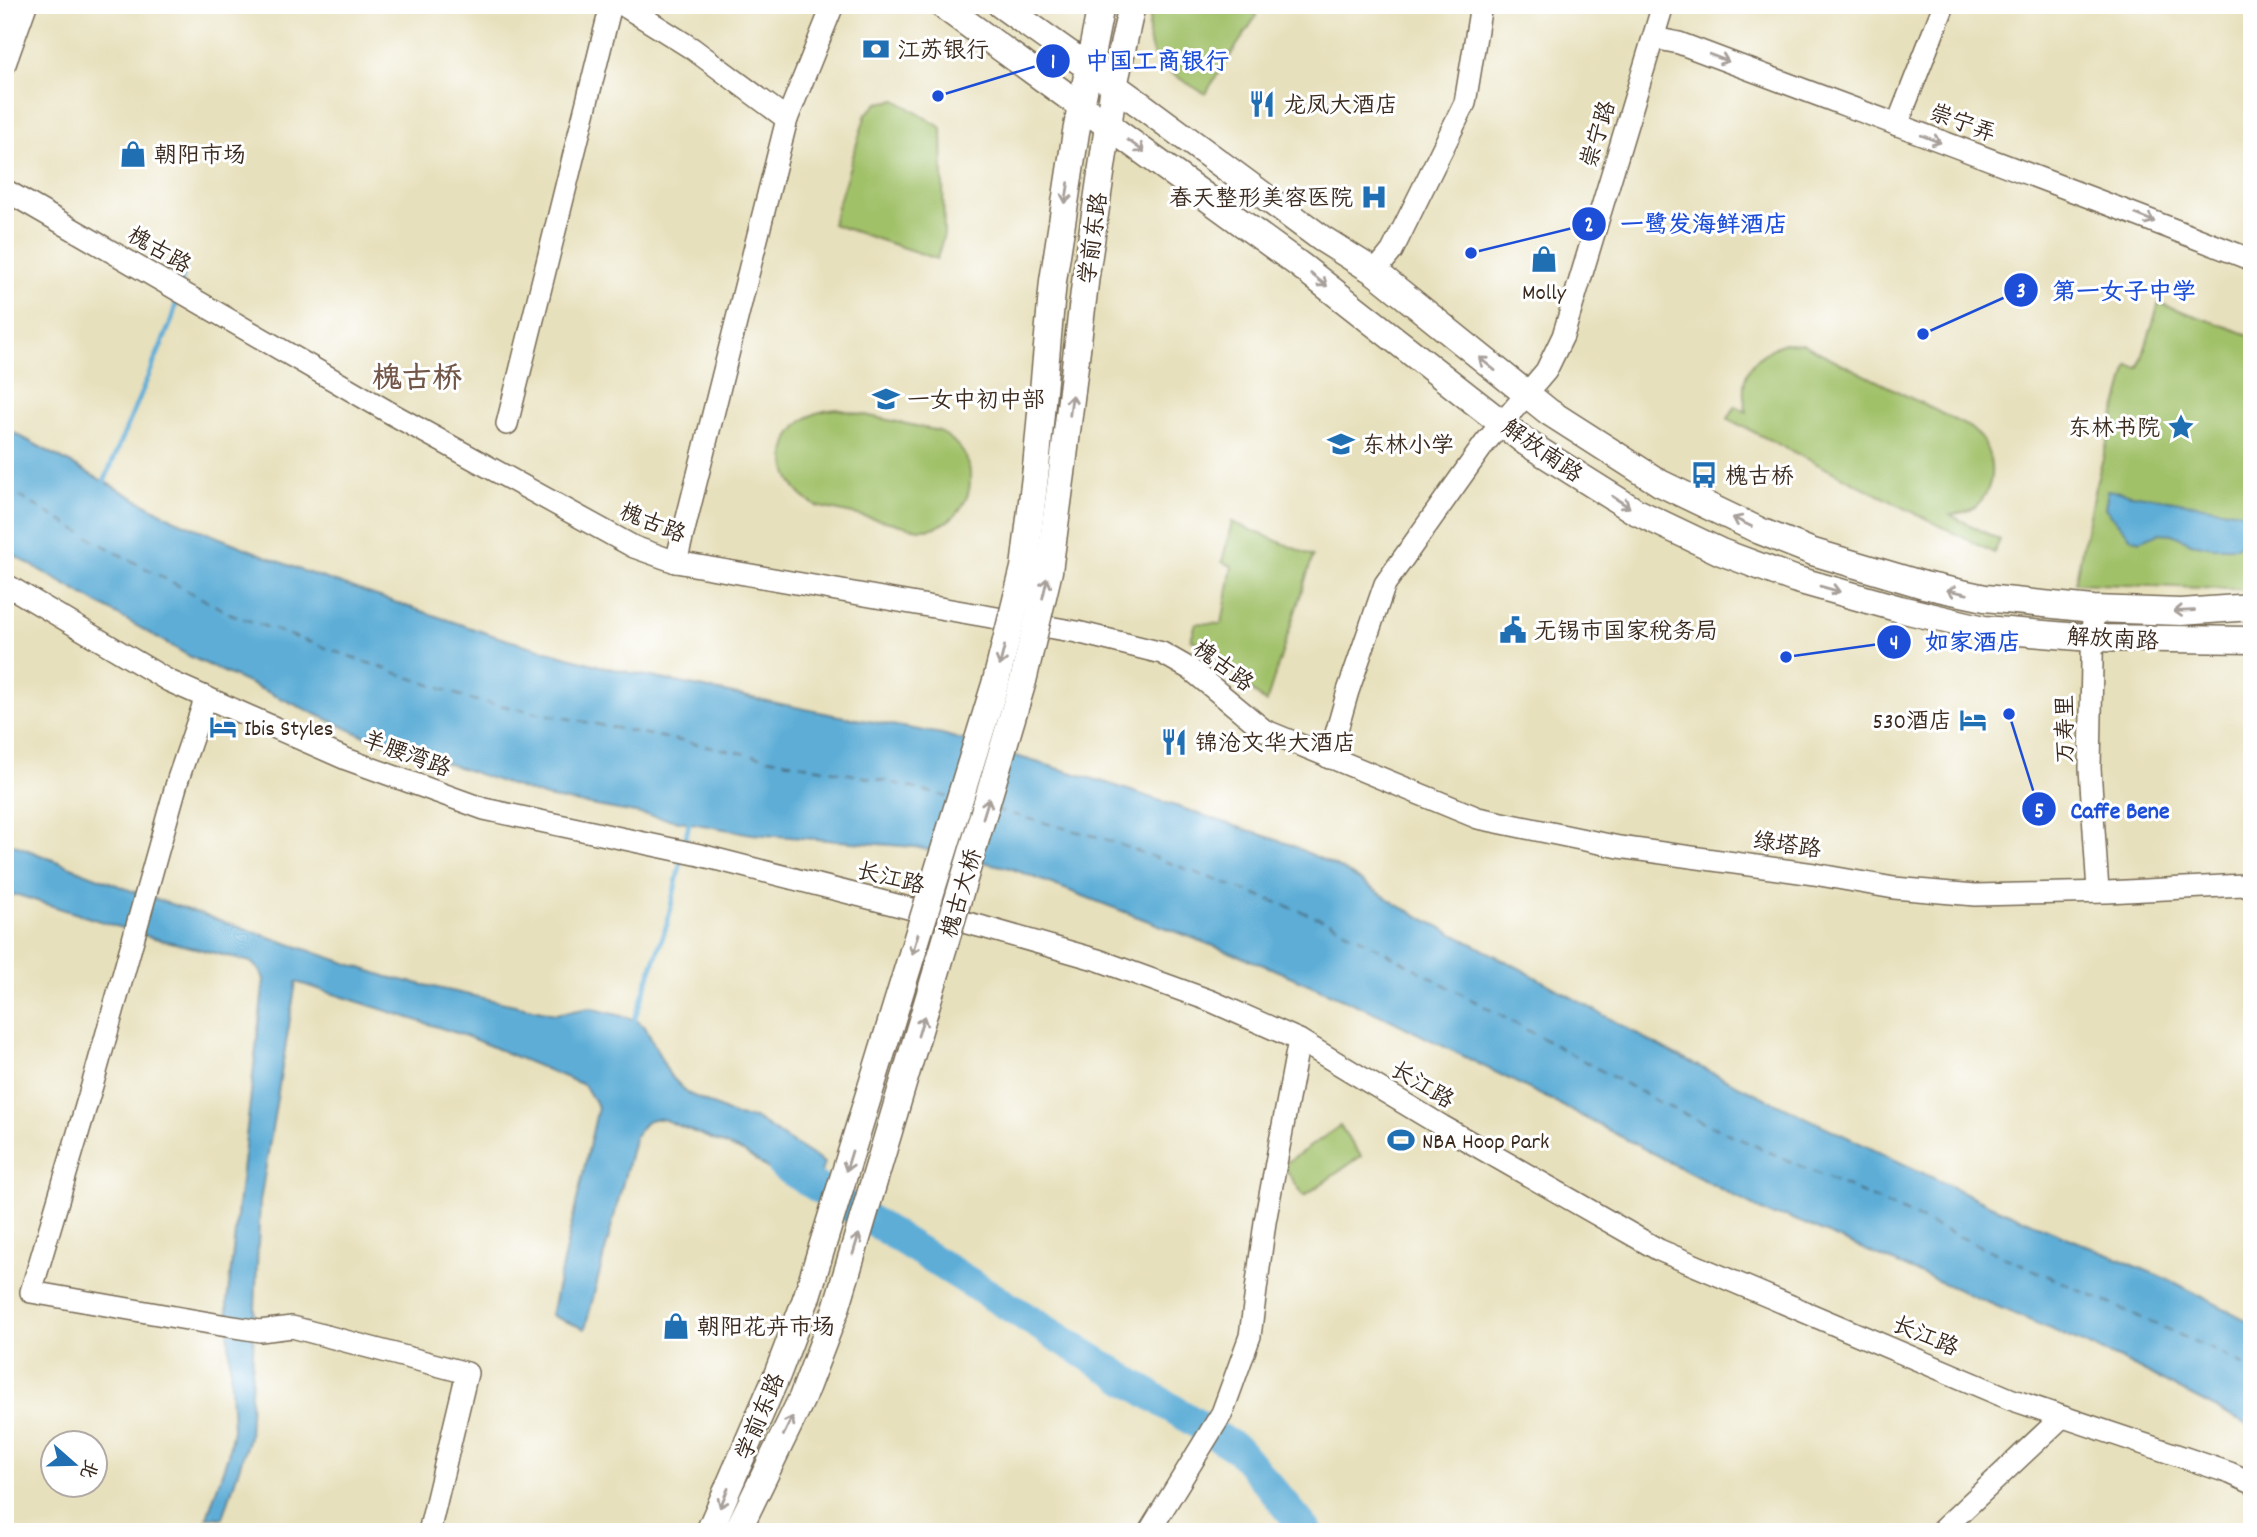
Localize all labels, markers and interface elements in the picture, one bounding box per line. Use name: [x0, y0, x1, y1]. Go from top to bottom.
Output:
bank icon: 江苏银行: [861, 34, 891, 64]
place label: 江苏银行: [897, 36, 989, 69]
callout: 中国工商银行: [1036, 38, 1243, 83]
text: 中国工商银行: [1085, 47, 1229, 81]
text: 1: [1051, 49, 1055, 79]
one-way arrow: [1707, 53, 1729, 66]
restaurant icon: 龙凤大酒店: [1247, 89, 1277, 119]
place label: 龙凤大酒店: [1283, 91, 1398, 124]
street label: 崇宁路: [1574, 97, 1626, 173]
street label: 崇宁弄: [1924, 98, 2000, 153]
one-way arrow: [1920, 133, 1942, 146]
shop icon: 朝阳市场: [118, 139, 148, 169]
one-way arrow: [1126, 139, 1145, 153]
place label: 朝阳市场: [154, 141, 246, 174]
one-way arrow: [1060, 181, 1073, 204]
hospital icon: 春天整形美容医院: [1359, 182, 1389, 212]
place label: 春天整形美容医院: [1169, 184, 1353, 217]
street label: 学前东路: [1073, 191, 1118, 286]
callout: 一鹭发海鲜酒店: [1571, 201, 1802, 246]
text: 一鹭发海鲜酒店: [1620, 210, 1788, 244]
text: 2: [1584, 212, 1594, 242]
one-way arrow: [2133, 212, 2155, 225]
street label: 槐古路: [120, 220, 196, 284]
shop icon: Molly: [1529, 244, 1559, 274]
callout: 第一女子中学: [2003, 268, 2210, 313]
one-way arrow: [1310, 273, 1328, 288]
text: 第一女子中学: [2052, 277, 2196, 311]
place label: Molly: [1522, 278, 1567, 311]
text: 3: [2016, 278, 2026, 308]
one-way arrow: [1478, 356, 1496, 371]
district label: 槐古桥: [372, 360, 462, 403]
school or university icon: 一女中初中部: [871, 384, 901, 414]
place label: 一女中初中部: [907, 386, 1045, 419]
one-way arrow: [1064, 394, 1077, 417]
place icon: 东林书院: [2166, 412, 2196, 442]
street label: 解放南路: [1494, 413, 1588, 493]
place label: 东林书院: [2068, 414, 2160, 447]
school or university icon: 东林小学: [1326, 429, 1356, 459]
place label: 东林小学: [1362, 431, 1454, 464]
bus stop icon: 槐古桥: [1689, 460, 1719, 490]
place label: 槐古桥: [1725, 462, 1794, 495]
one-way arrow: [1610, 496, 1630, 510]
street label: 槐古路: [614, 497, 690, 553]
one-way arrow: [1732, 514, 1753, 528]
one-way arrow: [1039, 577, 1052, 600]
one-way arrow: [1819, 584, 1841, 597]
one-way arrow: [1946, 584, 1969, 598]
one-way arrow: [2172, 604, 2195, 618]
public building icon: 无锡市国家税务局: [1498, 615, 1528, 645]
place label: 无锡市国家税务局: [1534, 617, 1718, 650]
callout: 如家酒店: [1876, 619, 2035, 664]
street label: 解放南路: [2066, 623, 2160, 660]
text: 如家酒店: [1925, 628, 2021, 662]
text: 4: [1890, 630, 1898, 660]
street label: 槐古路: [1184, 634, 1259, 702]
one-way arrow: [995, 644, 1008, 667]
street label: 万寿里: [2051, 695, 2084, 764]
hotel icon: 530酒店: [1958, 705, 1988, 735]
place label: 530酒店: [1873, 707, 1952, 740]
hotel icon: Ibis Styles: [208, 712, 238, 742]
place label: Ibis Styles: [244, 714, 333, 747]
street label: 羊腰湾路: [357, 725, 455, 788]
restaurant icon: 锦沧文华大酒店: [1159, 727, 1189, 757]
place label: 锦沧文华大酒店: [1195, 729, 1356, 762]
callout: Caffe Bene: [2022, 787, 2184, 832]
text: Caffe Bene: [2071, 796, 2170, 830]
one-way arrow: [980, 797, 993, 819]
text: 5: [2034, 798, 2044, 828]
street label: 绿塔路: [1750, 826, 1823, 869]
street label: 槐古大桥: [934, 845, 993, 943]
street label: 长江路: [853, 856, 928, 905]
one-way arrow: [908, 933, 921, 955]
one-way arrow: [915, 1015, 928, 1037]
street label: 长江路: [1383, 1055, 1459, 1119]
sports icon: NBA Hoop Park: [1386, 1125, 1416, 1155]
place label: NBA Hoop Park: [1422, 1127, 1549, 1160]
one-way arrow: [841, 1150, 854, 1172]
one-way arrow: [850, 1233, 863, 1255]
street label: 长江路: [1886, 1310, 1963, 1367]
shop icon: 朝阳花卉市场: [661, 1311, 691, 1341]
place label: 朝阳花卉市场: [697, 1313, 835, 1346]
street label: 学前东路: [729, 1369, 795, 1466]
one-way arrow: [782, 1416, 796, 1437]
north arrow: [38, 1428, 108, 1498]
text: 北: [71, 1455, 103, 1482]
one-way arrow: [717, 1487, 730, 1508]

